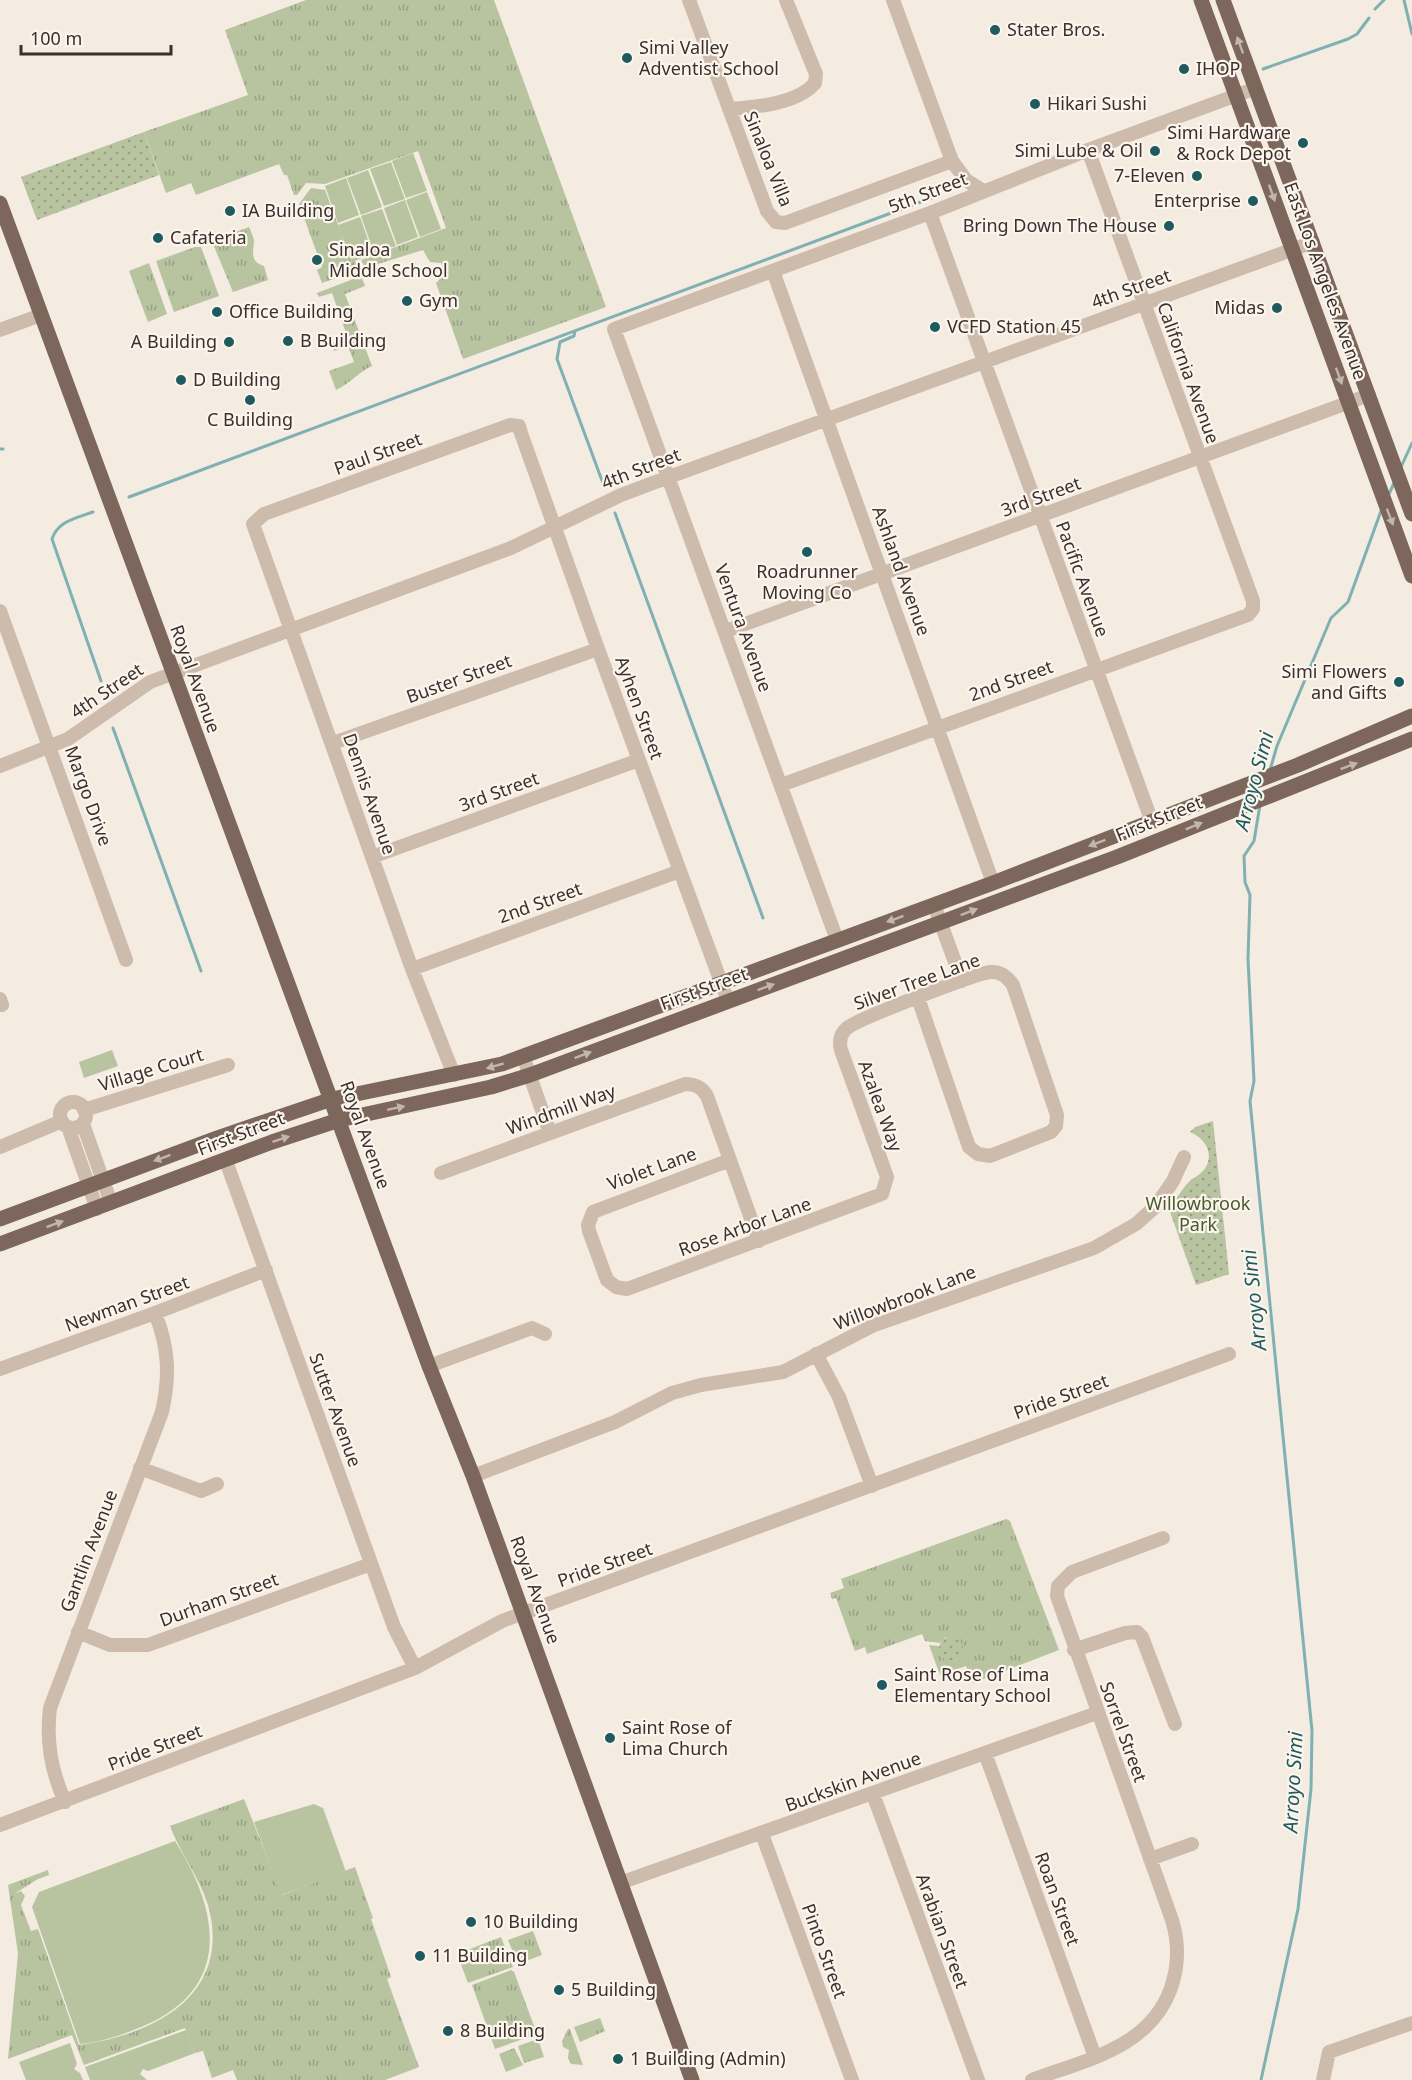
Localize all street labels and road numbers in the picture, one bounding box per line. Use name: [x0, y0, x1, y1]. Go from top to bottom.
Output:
street label: Sinaloa Villa: [739, 107, 799, 210]
street label: 5th Street: [885, 166, 971, 218]
street label: East Los Angeles Avenue: [1279, 179, 1373, 383]
street label: 4th Street: [1088, 262, 1174, 314]
street label: California Avenue: [1152, 299, 1226, 447]
street label: Paul Street: [330, 426, 425, 480]
street label: 4th Street: [598, 442, 684, 494]
street label: 3rd Street: [997, 470, 1084, 522]
street label: Ashland Avenue: [867, 503, 936, 639]
street label: Pacific Avenue: [1051, 517, 1115, 640]
street label: Ventura Avenue: [710, 560, 778, 695]
street label: Royal Avenue: [165, 621, 227, 736]
street label: Buster Street: [403, 648, 515, 708]
street label: Ayhen Street: [610, 653, 670, 763]
street label: 2nd Street: [965, 654, 1056, 706]
street label: 4th Street: [65, 657, 148, 723]
street label: Dennis Avenue: [338, 730, 402, 857]
street label: Margo Drive: [60, 742, 118, 849]
street label: 3rd Street: [455, 765, 542, 817]
street label: First Street: [1112, 790, 1206, 846]
street label: 2nd Street: [494, 876, 585, 928]
street label: Silver Tree Lane: [850, 947, 983, 1015]
street label: First Street: [657, 961, 751, 1015]
street label: Village Court: [96, 1042, 206, 1096]
street label: Azalea Way: [853, 1057, 909, 1155]
street label: Royal Avenue: [335, 1077, 397, 1192]
street label: Windmill Way: [503, 1078, 619, 1140]
street label: First Street: [194, 1105, 288, 1161]
street label: Violet Lane: [604, 1141, 700, 1195]
street label: Rose Arbor Lane: [675, 1191, 814, 1261]
street label: Willowbrook Lane: [830, 1259, 979, 1335]
street label: Newman Street: [61, 1269, 193, 1337]
street label: Sutter Avenue: [304, 1349, 368, 1470]
street label: Pride Street: [1010, 1368, 1112, 1424]
street label: Gantlin Avenue: [54, 1486, 122, 1615]
street label: Royal Avenue: [505, 1532, 567, 1647]
street label: Pride Street: [554, 1536, 656, 1592]
street label: Durham Street: [156, 1566, 282, 1632]
street label: Sorrel Street: [1095, 1678, 1153, 1786]
street label: Pride Street: [104, 1718, 206, 1776]
street label: Buckskin Avenue: [781, 1745, 924, 1817]
street label: Roan Street: [1030, 1848, 1086, 1949]
street label: Arabian Street: [911, 1870, 975, 1992]
street label: Pinto Street: [797, 1900, 853, 2002]

